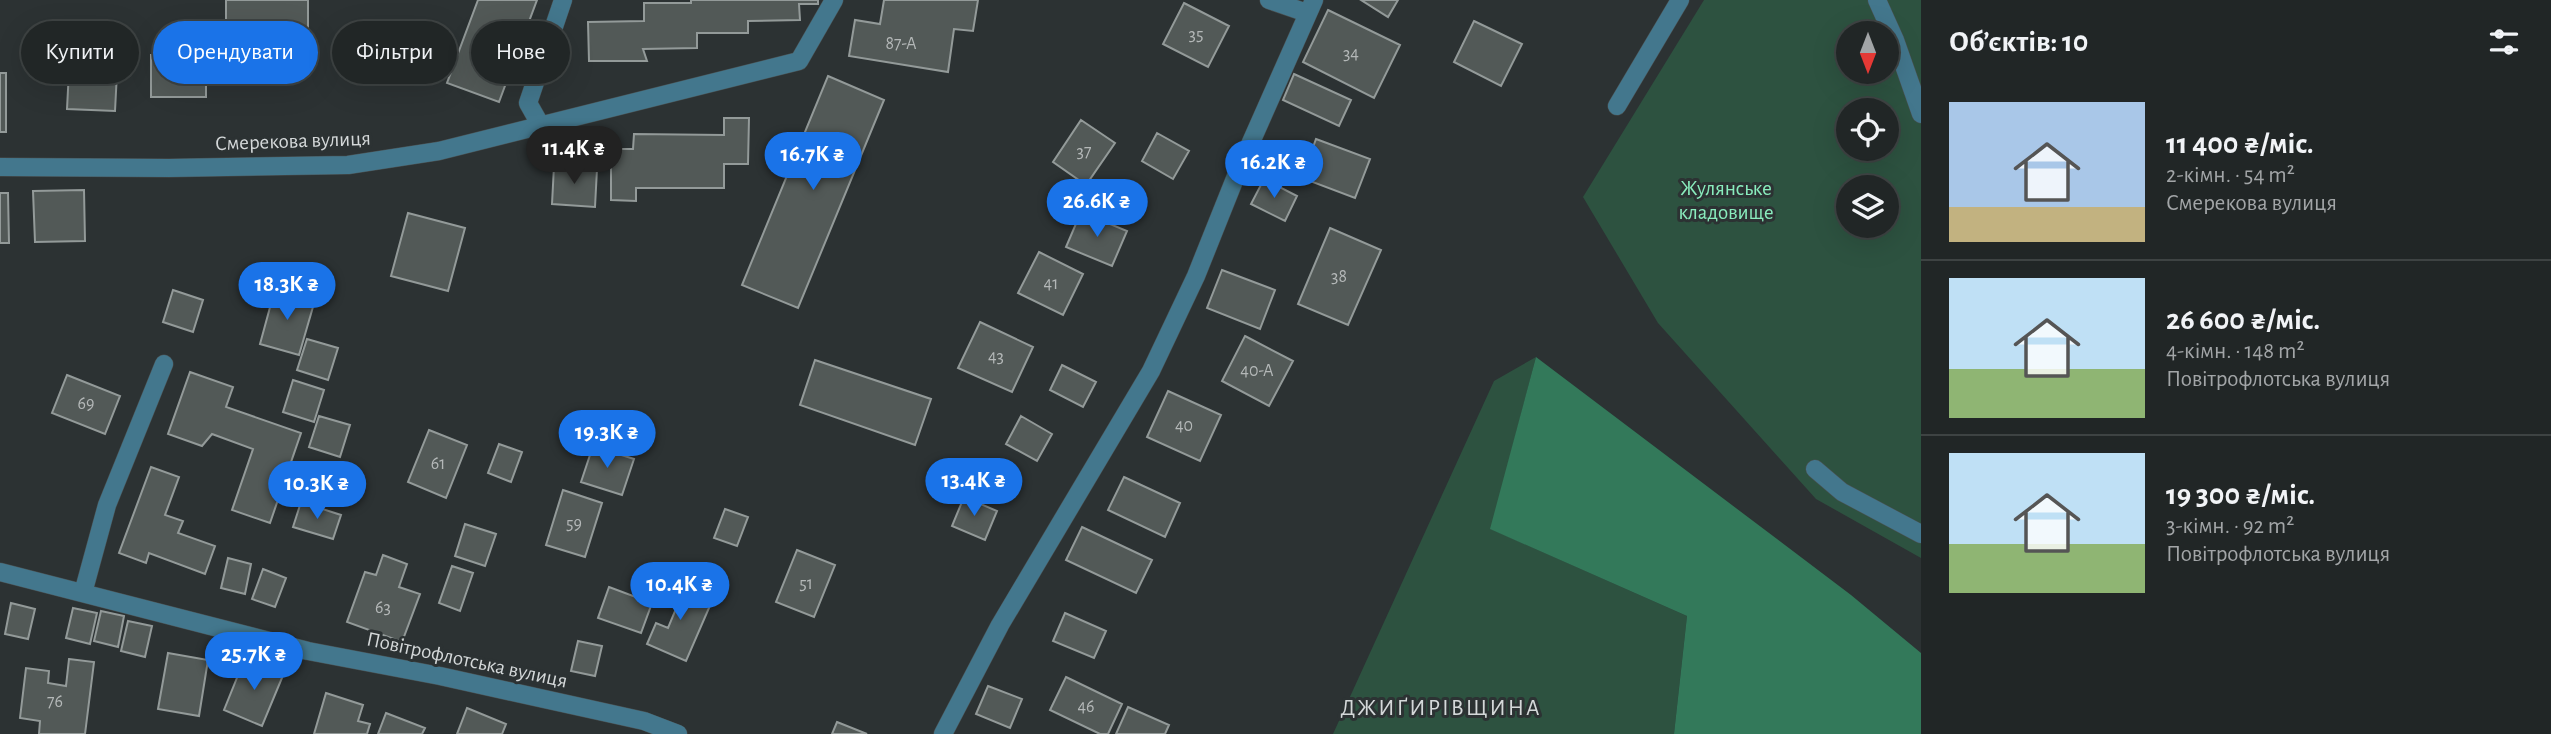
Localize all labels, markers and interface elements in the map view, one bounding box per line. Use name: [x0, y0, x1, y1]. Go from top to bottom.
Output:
chip: Купити: [21, 21, 139, 84]
chip: Орендувати: [153, 21, 318, 84]
chip: Фільтри: [332, 21, 457, 84]
chip: Нове: [471, 21, 570, 84]
north arrow: [1836, 21, 1899, 84]
map controls: [1836, 21, 1899, 238]
icon: filters: [2485, 23, 2523, 61]
house number: 35: [1189, 26, 1203, 44]
text: Об’єктів: 10: [1949, 27, 2088, 57]
house number: 87-А: [885, 35, 917, 53]
house number: 34: [1343, 45, 1359, 63]
button: locate: [1836, 98, 1899, 161]
pin: 11.4K ₴: [509, 127, 639, 186]
street label: Смерекова вулиця: [215, 128, 371, 154]
text: 11 400 ₴/міс.: [2166, 129, 2314, 159]
icon: home: [2005, 130, 2089, 214]
pin: 16.7K ₴: [748, 132, 878, 192]
text: 11.4K ₴: [542, 137, 606, 160]
pin: 16.2K ₴: [1209, 140, 1339, 200]
text: 16.7K ₴: [781, 143, 845, 166]
house number: 37: [1077, 143, 1091, 161]
text: 16.2K ₴: [1241, 151, 1307, 174]
text: 2-кімн. · 54 m²: [2166, 164, 2295, 187]
button: layers: [1836, 175, 1899, 238]
park label: Жулянське кладовище: [1678, 178, 1774, 223]
pin: 26.6K ₴: [1032, 180, 1162, 239]
text: 26.6K ₴: [1063, 190, 1131, 213]
text: Смерекова вулиця: [2166, 192, 2337, 215]
pin: 18.3K ₴: [222, 262, 352, 322]
house number: 38: [1331, 268, 1347, 286]
text: 18.3K ₴: [255, 273, 319, 296]
house number: 41: [1044, 275, 1058, 293]
text: 26 600 ₴/міс.: [2166, 305, 2320, 335]
icon: home: [2005, 306, 2089, 390]
text: 4-кімн. · 148 m²: [2166, 340, 2304, 363]
house number: 43: [988, 348, 1004, 366]
house number: 40-А: [1240, 362, 1274, 380]
text: Повітрофлотська вулиця: [2166, 368, 2390, 391]
house number: 69: [78, 395, 94, 413]
pin: 19.3K ₴: [542, 410, 672, 470]
house number: 40: [1175, 417, 1193, 435]
text: 19.3K ₴: [575, 421, 639, 444]
house number: 61: [431, 455, 445, 473]
pin: 13.4K ₴: [909, 458, 1039, 518]
pin: 10.3K ₴: [252, 462, 382, 521]
text: 13.4K ₴: [941, 469, 1007, 492]
text: 10.3K ₴: [284, 472, 350, 495]
text: 19 300 ₴/міс.: [2166, 480, 2315, 510]
icon: home: [2005, 481, 2089, 565]
house number: 59: [566, 515, 582, 533]
text: 3-кімн. · 92 m²: [2166, 515, 2294, 538]
text: Повітрофлотська вулиця: [2166, 543, 2390, 566]
pin: 10.4K ₴: [615, 562, 745, 622]
text: 10.4K ₴: [646, 573, 714, 596]
house number: 51: [799, 575, 813, 593]
house number: 63: [375, 599, 391, 617]
street label: Повітрофлотська вулиця: [365, 628, 569, 692]
pin: 25.7K ₴: [189, 632, 319, 692]
text: 25.7K ₴: [221, 643, 287, 666]
house number: 76: [47, 693, 63, 711]
district label: ДЖИҐИРІВЩИНА: [1340, 697, 1542, 720]
house number: 46: [1077, 698, 1095, 716]

